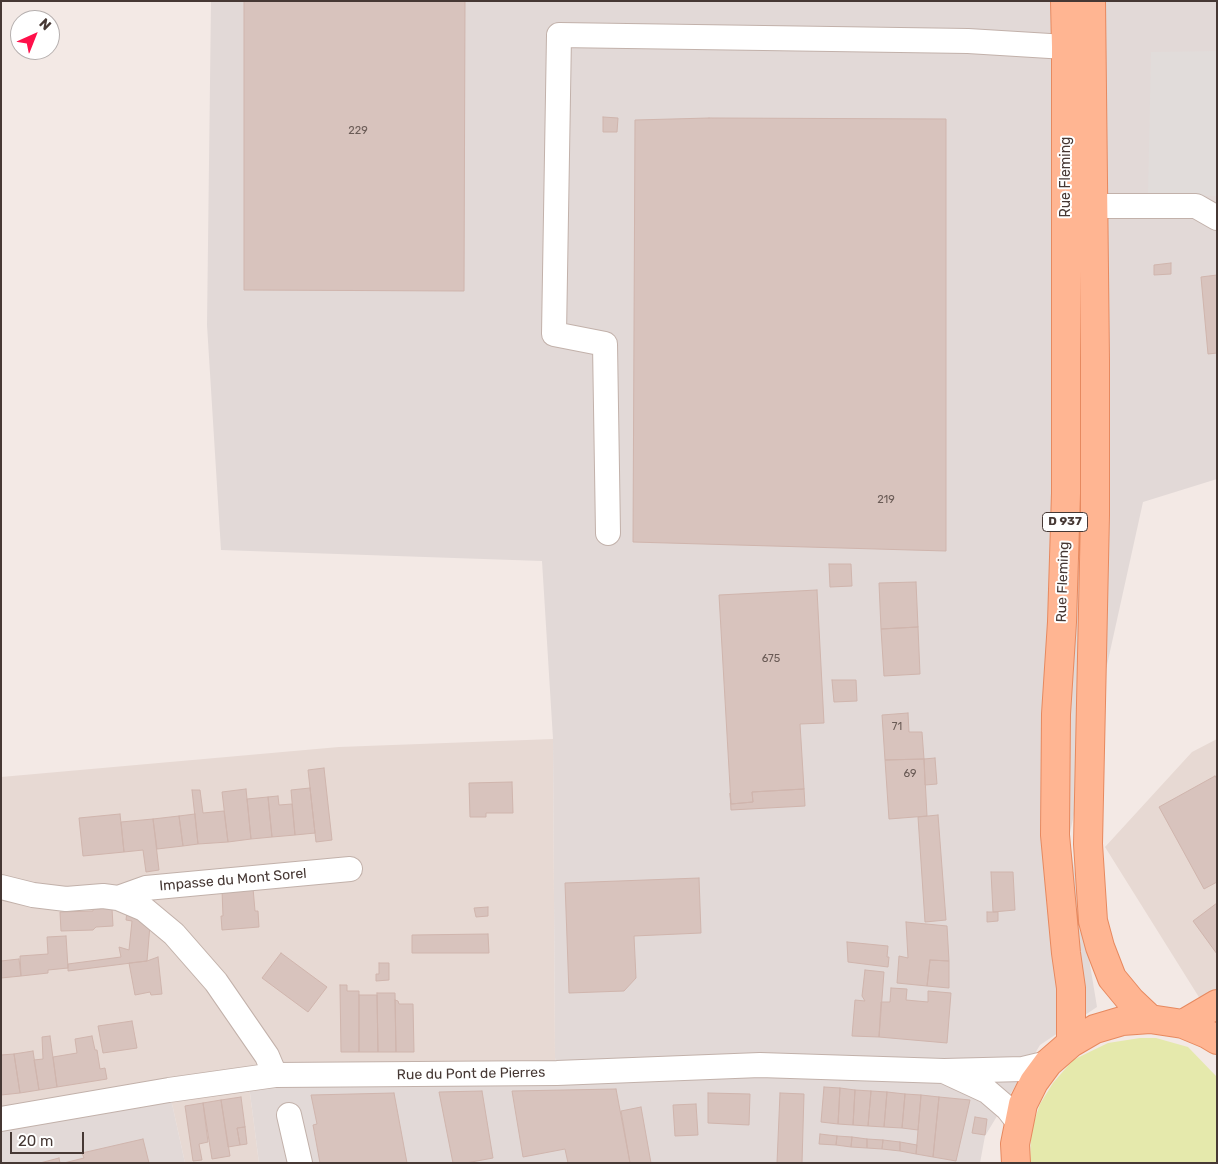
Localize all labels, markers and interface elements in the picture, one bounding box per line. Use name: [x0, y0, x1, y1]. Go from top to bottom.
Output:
north arrow: [10, 10, 60, 60]
text: N: [36, 15, 55, 34]
house number: 229: [348, 124, 368, 138]
street label: Rue Fleming: [1058, 137, 1074, 217]
house number: 219: [877, 493, 895, 507]
road number: D 937: [1042, 512, 1088, 532]
street label: Rue Fleming: [1053, 541, 1073, 623]
house number: 675: [762, 652, 780, 666]
house number: 71: [892, 720, 902, 734]
house number: 69: [903, 767, 917, 781]
street label: Impasse du Mont Sorel: [159, 865, 307, 895]
street label: Rue du Pont de Pierres: [397, 1064, 545, 1084]
scale bar: [12, 1122, 86, 1154]
text: 20 m: [18, 1132, 53, 1150]

